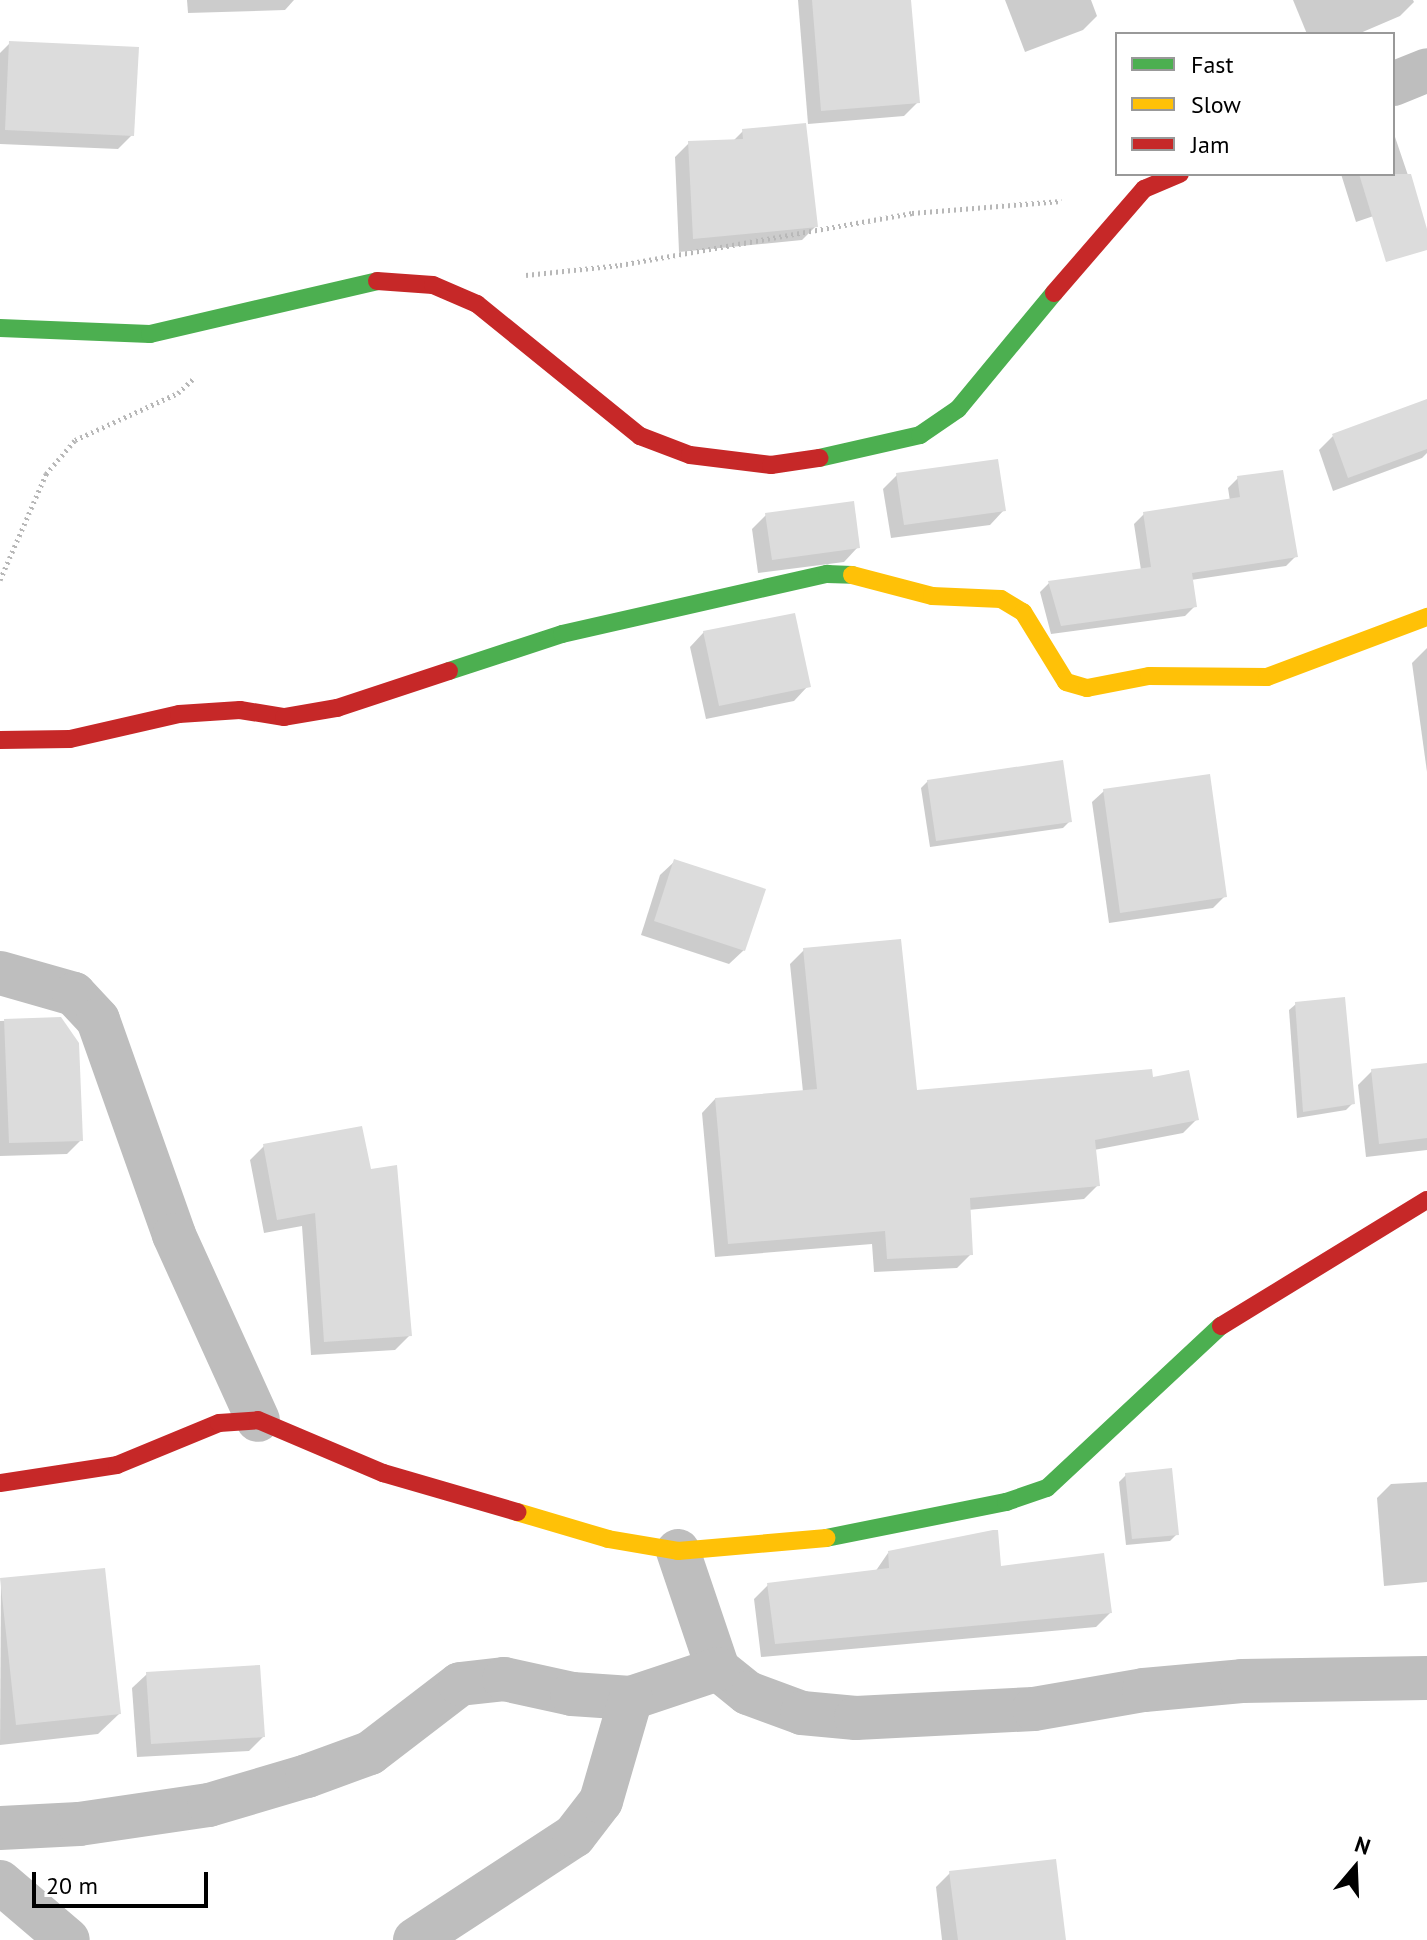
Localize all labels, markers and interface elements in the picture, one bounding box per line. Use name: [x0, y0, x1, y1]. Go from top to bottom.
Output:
legend: [1115, 32, 1395, 176]
text: Fast: [1191, 49, 1234, 80]
text: Slow: [1191, 89, 1241, 120]
text: Jam: [1191, 129, 1229, 160]
north arrow: [1315, 1828, 1395, 1908]
text: N: [1351, 1830, 1374, 1861]
scale bar: [36, 1856, 212, 1906]
text: 20 m: [46, 1870, 98, 1901]

